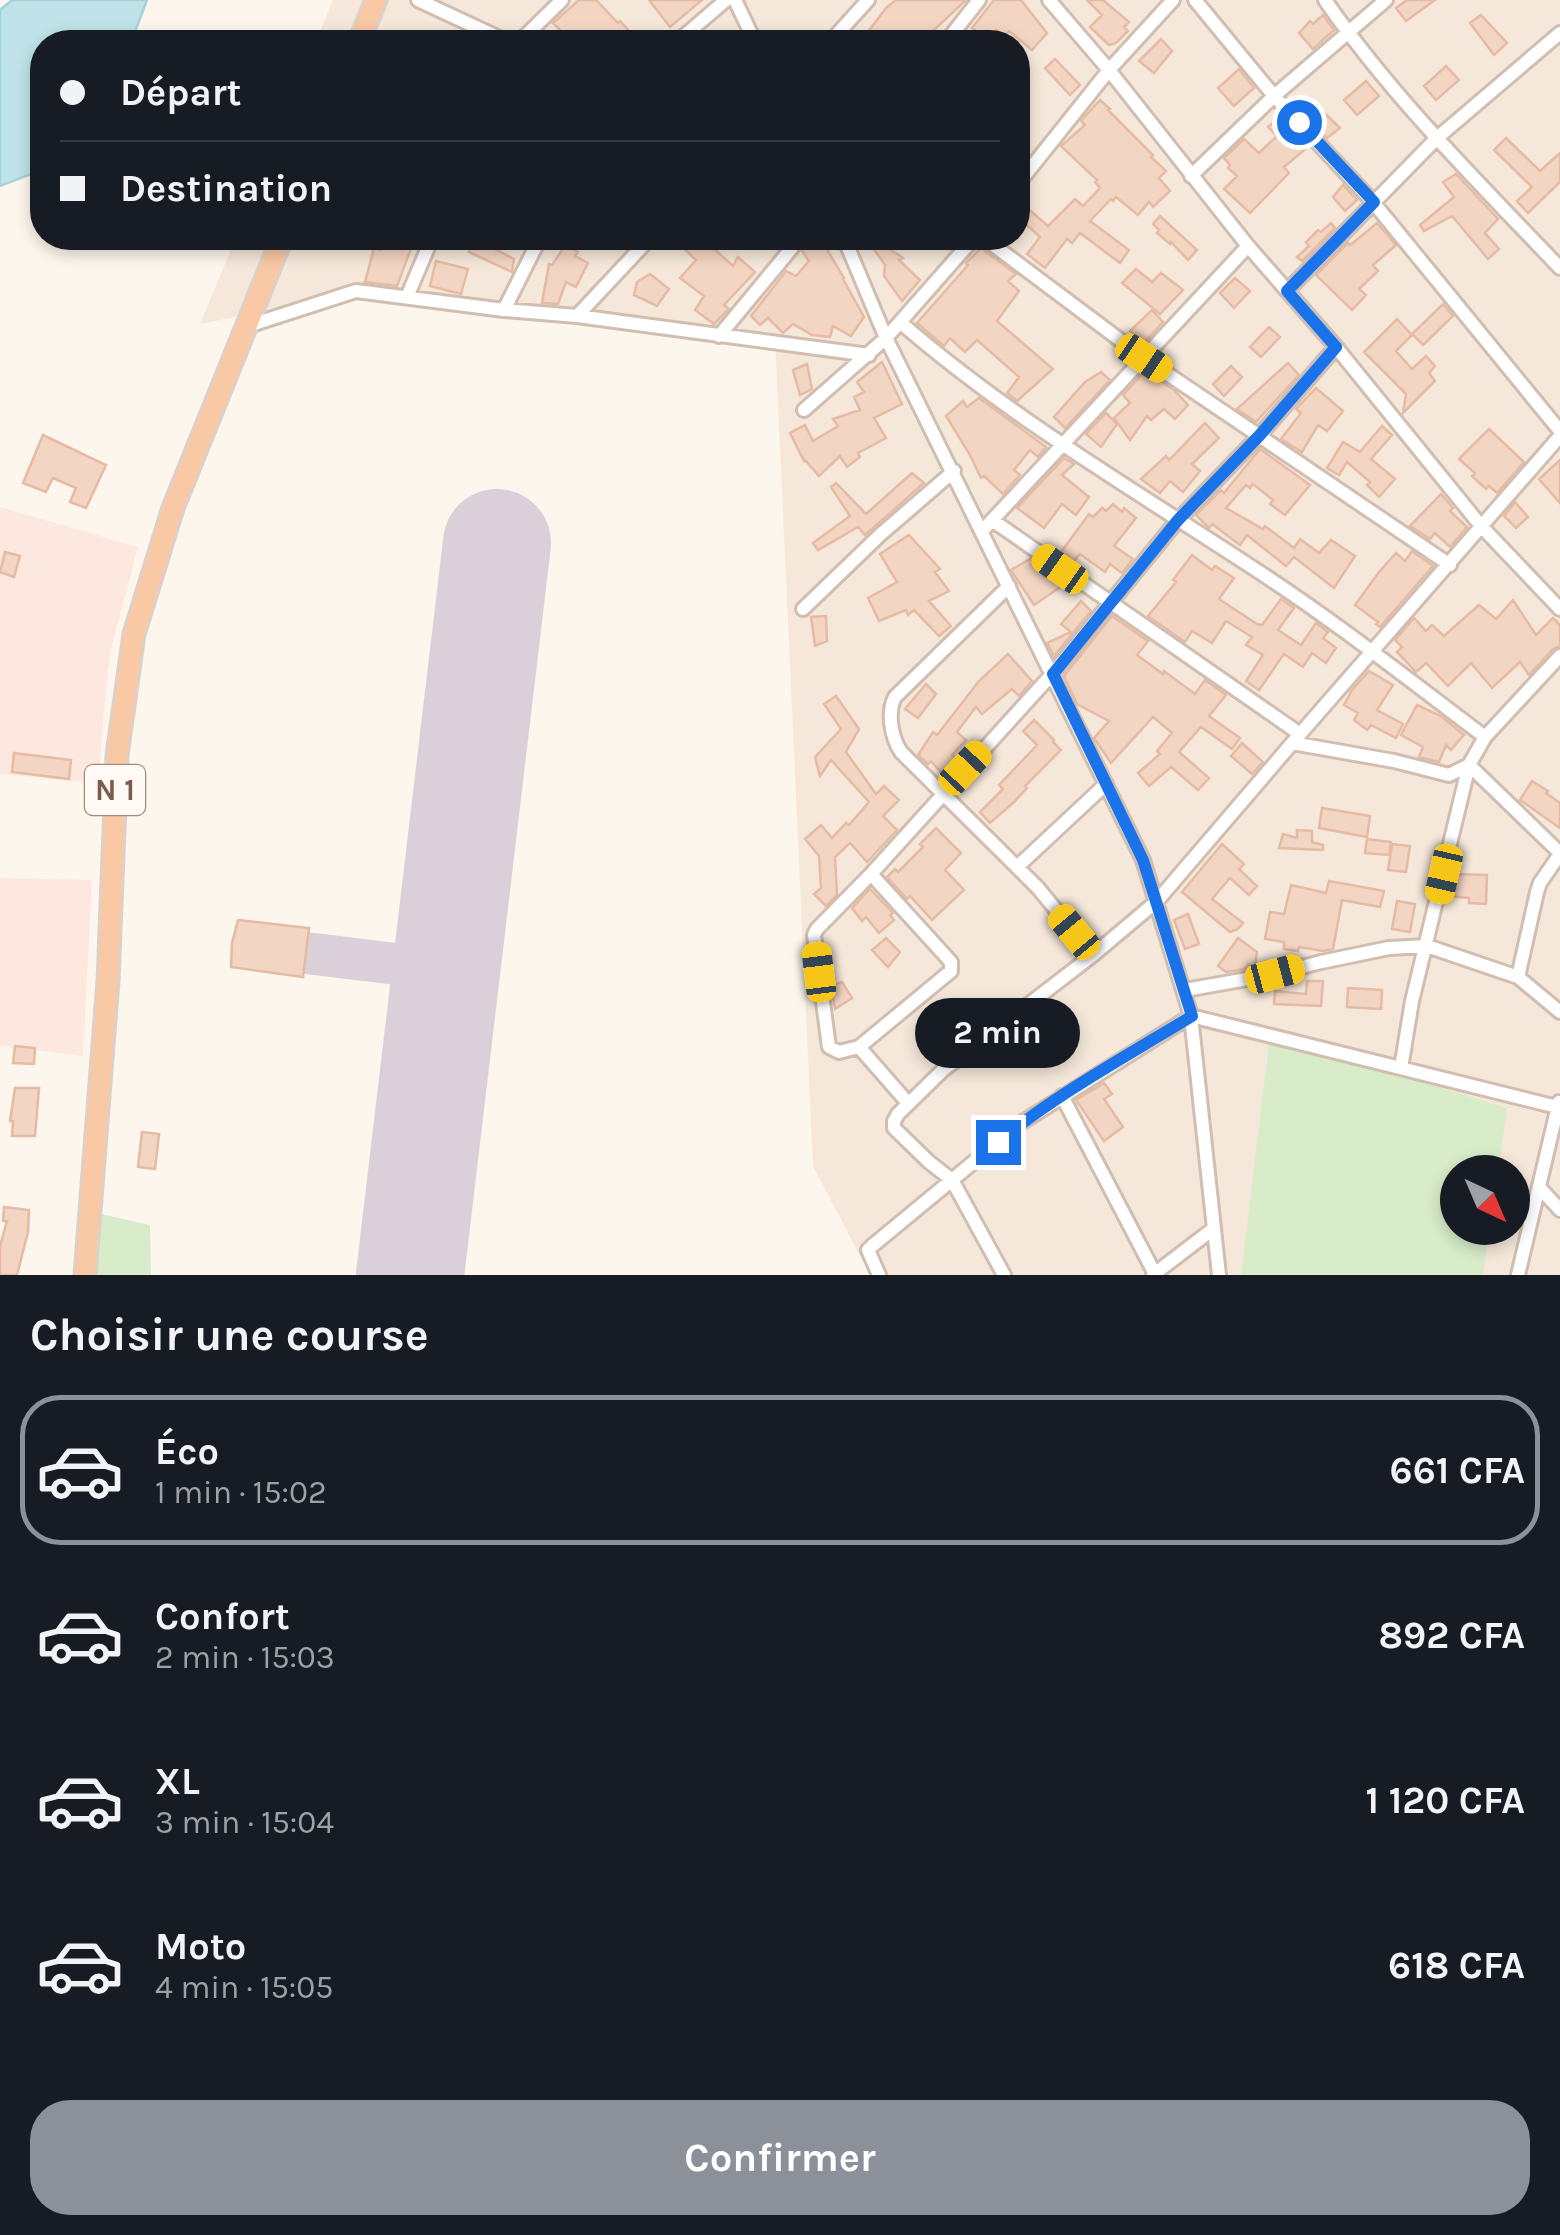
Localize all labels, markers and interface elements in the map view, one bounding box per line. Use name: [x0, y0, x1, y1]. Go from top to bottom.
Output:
text: Départ: [120, 70, 242, 115]
route start: [1277, 100, 1322, 145]
text: Destination: [120, 166, 332, 211]
car: [1111, 329, 1177, 387]
car: [1027, 540, 1093, 598]
car: [934, 736, 996, 800]
road number: N 1: [85, 765, 145, 815]
car: [1423, 841, 1465, 907]
car: [1043, 899, 1105, 965]
car: [800, 940, 838, 1004]
car: [1242, 952, 1308, 996]
callout: 2 min: [916, 997, 1080, 1067]
text: 2 min: [953, 1014, 1042, 1051]
route end: [976, 1120, 1021, 1165]
north arrow: [1440, 1155, 1530, 1245]
map controls: [1440, 1155, 1530, 1245]
text: Choisir une course: [30, 1309, 429, 1361]
icon: car: [35, 1425, 125, 1515]
text: Éco: [155, 1429, 219, 1474]
text: 661 CFA: [1390, 1448, 1525, 1493]
text: 1 min · 15:02: [155, 1474, 326, 1511]
icon: car: [35, 1590, 125, 1680]
text: Confort: [155, 1594, 290, 1639]
text: 892 CFA: [1379, 1613, 1525, 1658]
text: 2 min · 15:03: [155, 1639, 335, 1676]
icon: car: [35, 1755, 125, 1845]
text: XL: [155, 1759, 200, 1804]
text: 1 120 CFA: [1366, 1778, 1525, 1823]
text: 3 min · 15:04: [155, 1804, 334, 1841]
icon: car: [35, 1920, 125, 2010]
text: Moto: [155, 1924, 246, 1969]
text: 618 CFA: [1388, 1943, 1525, 1988]
text: 4 min · 15:05: [155, 1969, 333, 2006]
button: Confirmer: [30, 2100, 1530, 2215]

